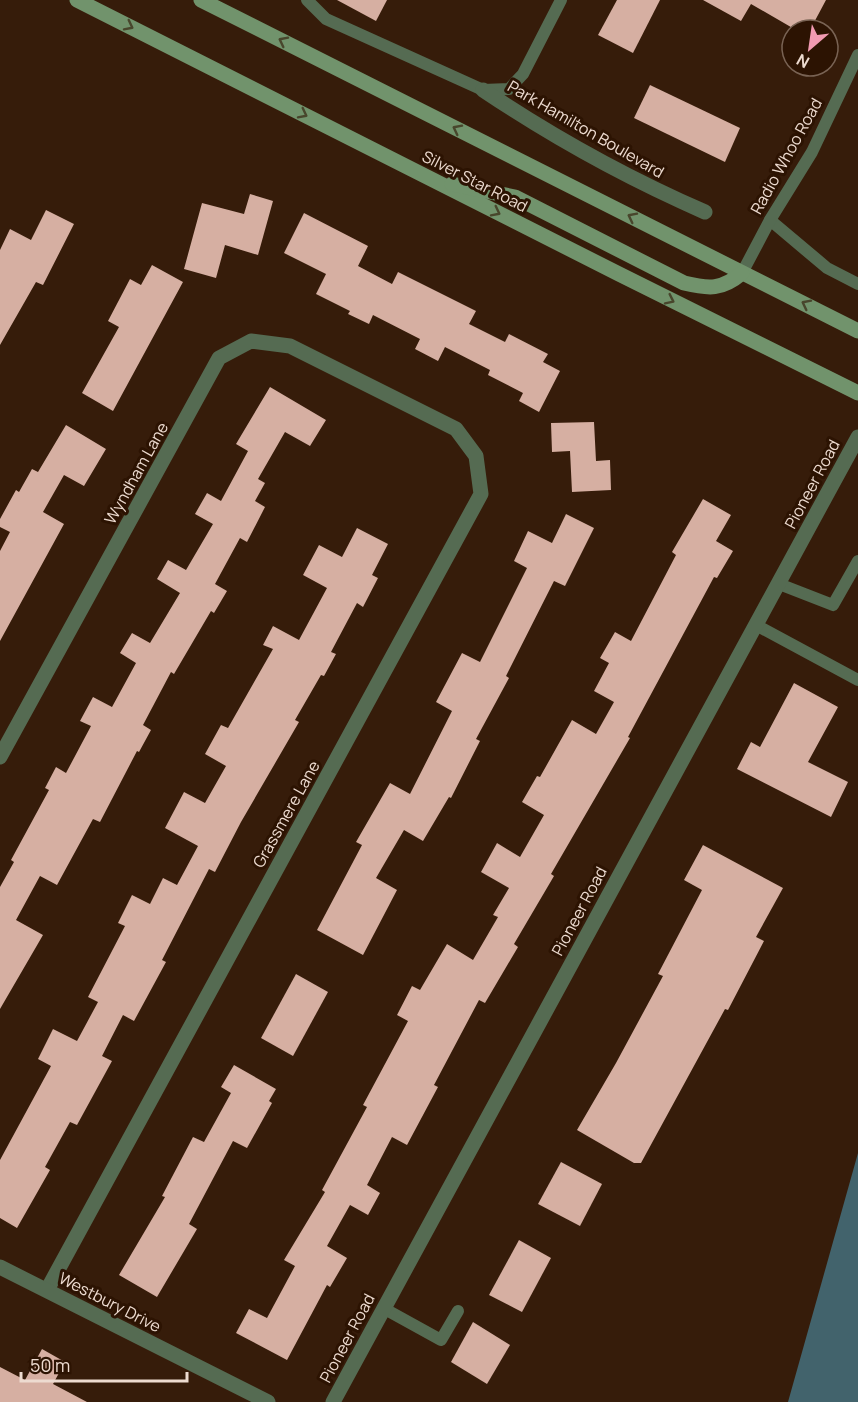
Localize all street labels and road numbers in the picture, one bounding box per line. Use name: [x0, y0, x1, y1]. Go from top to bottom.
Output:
street label: Park Hamilton Boulevard: [504, 75, 668, 183]
street label: Radio Whoo Road: [745, 94, 827, 218]
street label: Silver Star Road: [419, 145, 531, 217]
street label: Wyndham Lane: [99, 418, 173, 528]
street label: Pioneer Road: [779, 436, 845, 532]
street label: Grassmere Lane: [247, 756, 325, 872]
street label: Pioneer Road: [546, 863, 612, 959]
street label: Westbury Drive: [55, 1267, 165, 1337]
street label: Pioneer Road: [314, 1290, 380, 1386]

